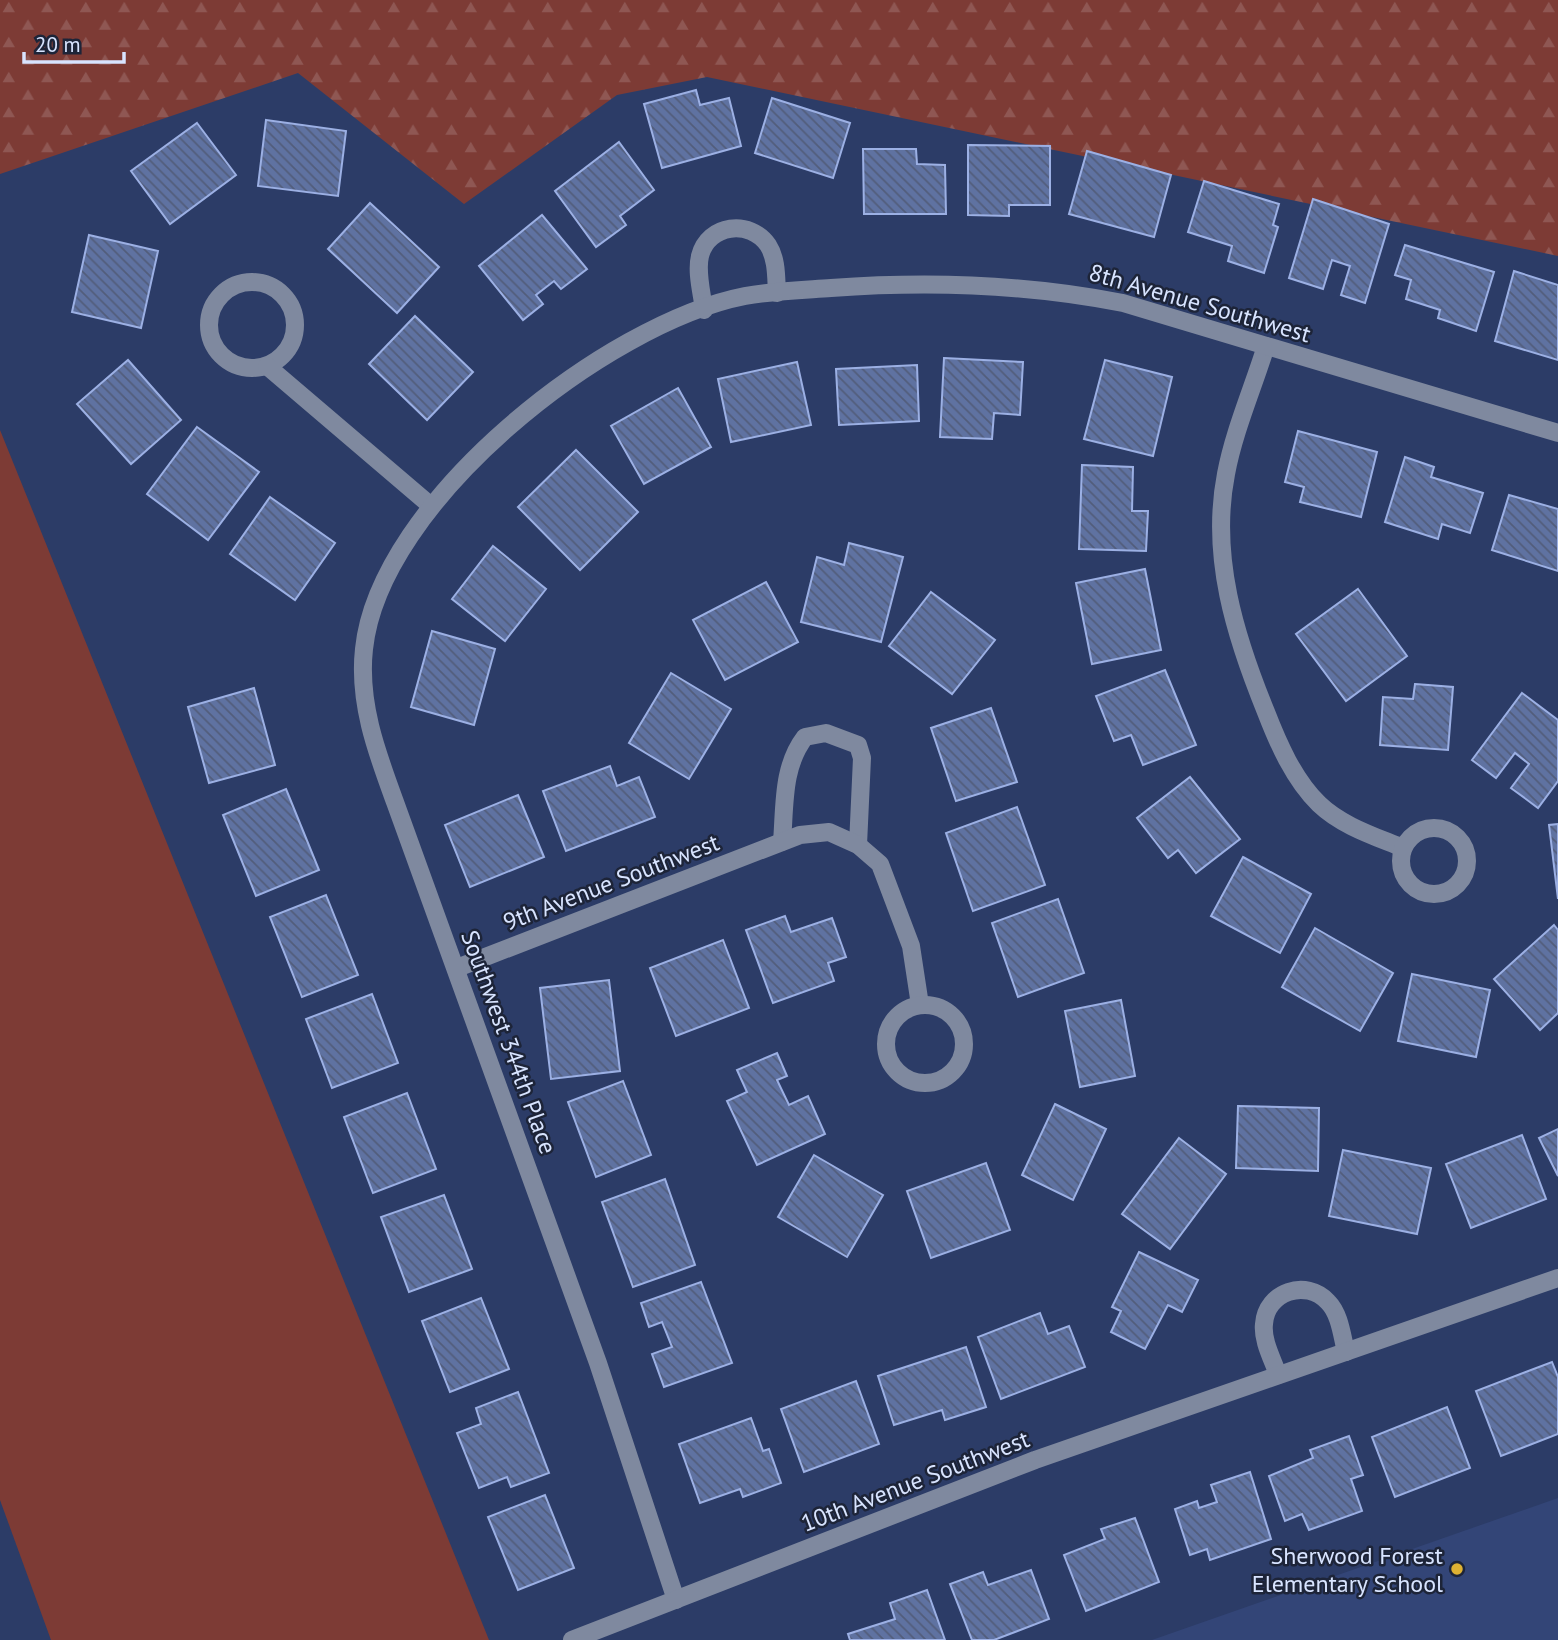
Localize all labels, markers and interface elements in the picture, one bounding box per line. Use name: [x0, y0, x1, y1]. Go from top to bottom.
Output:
scale bar: [24, 21, 124, 65]
text: 20 m: [35, 31, 81, 58]
street label: 8th Avenue Southwest: [1086, 257, 1314, 349]
street label: 9th Avenue Southwest: [499, 827, 723, 937]
street label: Southwest 344th Place: [454, 926, 564, 1158]
street label: 10th Avenue Southwest: [796, 1423, 1034, 1539]
place label: Sherwood Forest Elementary School: [1252, 1540, 1443, 1599]
marker: Sherwood Forest Elementary School: [1449, 1561, 1465, 1577]

